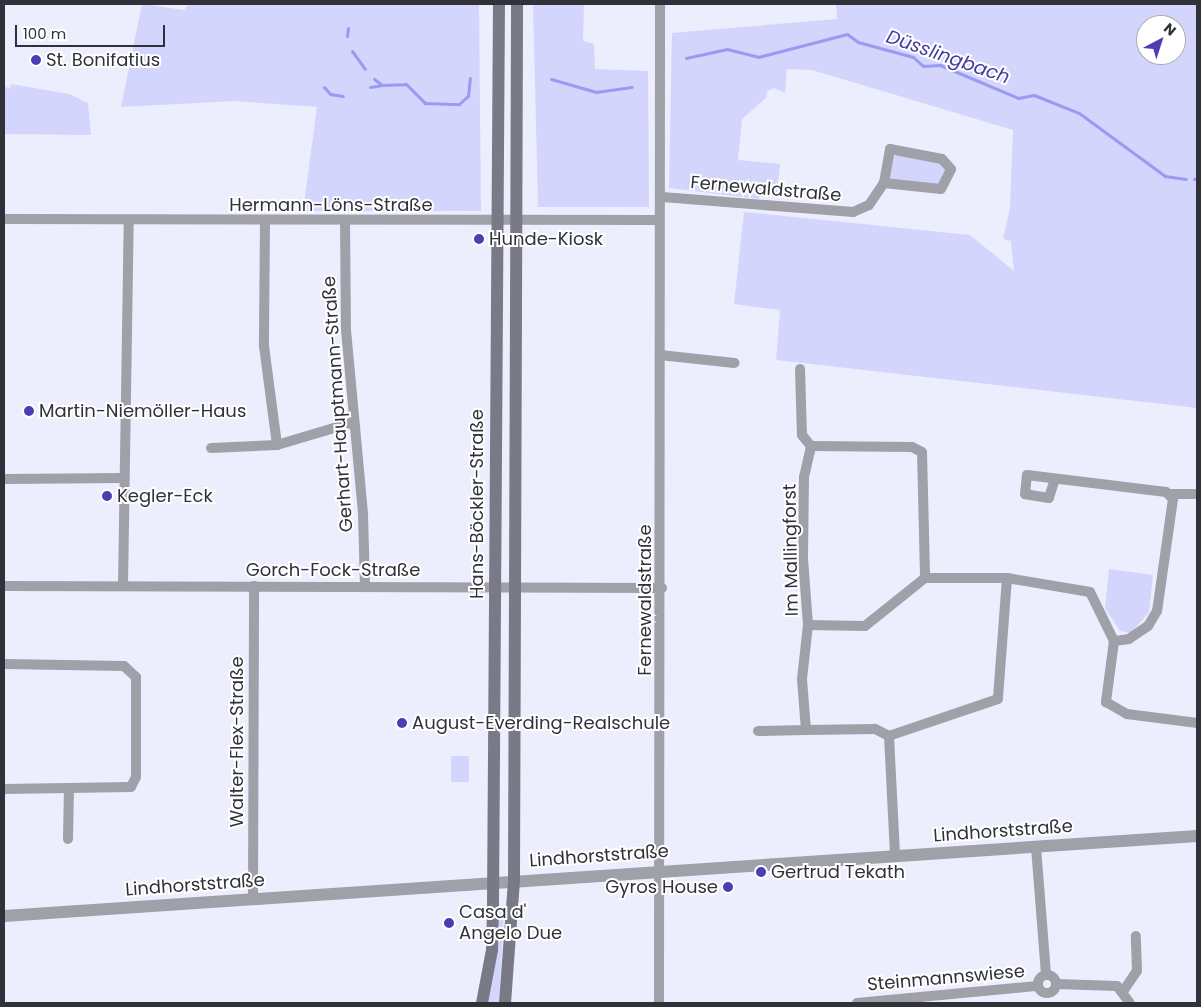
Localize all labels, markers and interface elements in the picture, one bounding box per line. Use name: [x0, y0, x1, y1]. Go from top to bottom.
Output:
scale bar: [18, 15, 168, 47]
north arrow: [1136, 15, 1186, 65]
text: N: [1160, 18, 1180, 40]
text: 100 m: [23, 23, 66, 44]
water label: Düsslingbach: [883, 25, 1013, 89]
place label: St. Bonifatius: [46, 49, 160, 71]
marker: St. Bonifatius: [30, 54, 42, 66]
street label: Fernewaldstraße: [690, 172, 842, 206]
street label: Hermann-Löns-Straße: [229, 194, 433, 216]
place label: Hunde-Kiosk: [489, 228, 603, 250]
marker: Hunde-Kiosk: [473, 233, 485, 245]
street label: Gerhart-Hauptmann-Straße: [318, 275, 358, 533]
place label: Martin-Niemöller-Haus: [39, 400, 246, 422]
marker: Martin-Niemöller-Haus: [23, 405, 35, 417]
street label: Hans-Böckler-Straße: [466, 409, 488, 599]
street label: Im Mallingforst: [779, 484, 803, 616]
place label: Kegler-Eck: [117, 485, 213, 507]
marker: Kegler-Eck: [101, 490, 113, 502]
street label: Fernewaldstraße: [634, 524, 656, 676]
street label: Gorch-Fock-Straße: [246, 559, 420, 581]
street label: Walter-Flex-Straße: [226, 656, 248, 828]
place label: August-Everding-Realschule: [412, 712, 670, 734]
marker: August-Everding-Realschule: [396, 717, 408, 729]
street label: Lindhorststraße: [932, 815, 1074, 847]
street label: Lindhorststraße: [528, 840, 670, 872]
place label: Gertrud Tekath: [771, 861, 905, 883]
marker: Gertrud Tekath: [755, 866, 767, 878]
street label: Lindhorststraße: [124, 869, 266, 901]
place label: Gyros House: [605, 876, 718, 898]
marker: Gyros House: [722, 881, 734, 893]
place label: Casa d' Angelo Due: [459, 902, 562, 944]
marker: Casa d' Angelo Due: [443, 917, 455, 929]
street label: Steinmannswiese: [866, 960, 1026, 996]

